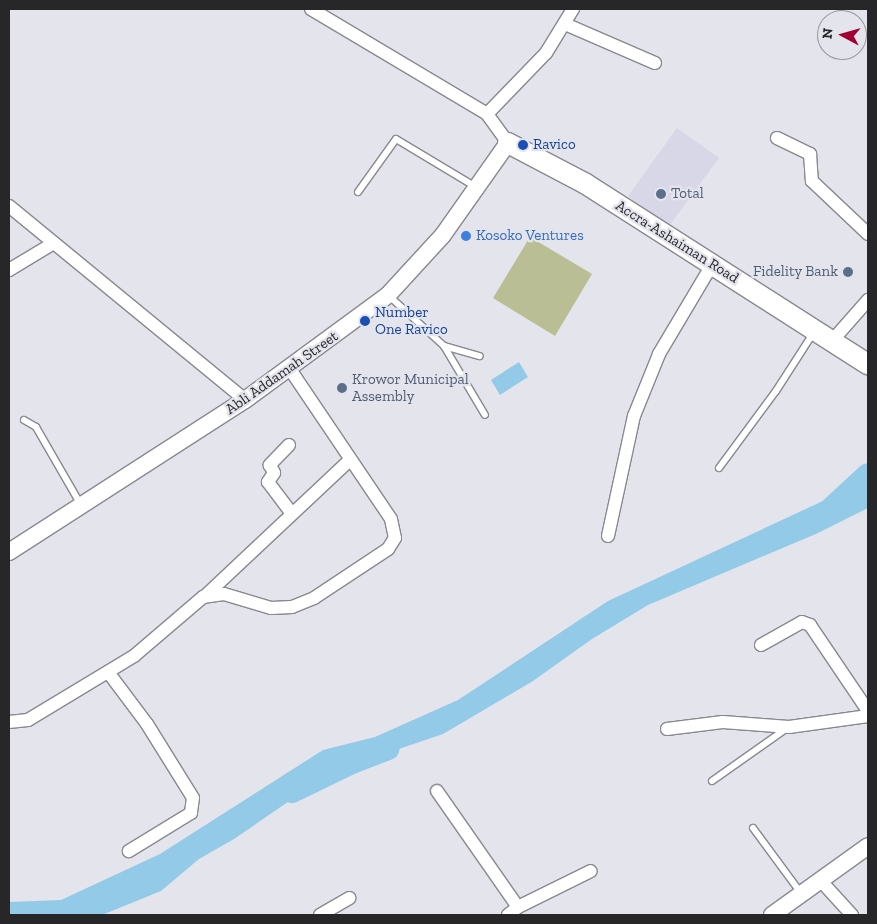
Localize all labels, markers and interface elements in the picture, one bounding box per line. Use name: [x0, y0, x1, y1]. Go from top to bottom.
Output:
north arrow: [817, 10, 867, 60]
text: N: [819, 27, 837, 40]
place label: Ravico: [533, 136, 576, 154]
marker: Ravico: [517, 139, 529, 151]
place label: Total: [671, 185, 704, 203]
marker: Total: [655, 188, 667, 200]
street label: Accra-Ashaiman Road: [612, 197, 742, 287]
place label: Kosoko Ventures: [476, 227, 584, 245]
marker: Kosoko Ventures: [460, 230, 472, 242]
place label: Fidelity Bank: [753, 263, 838, 281]
marker: Fidelity Bank: [842, 266, 854, 278]
place label: Number One Ravico: [375, 303, 448, 338]
marker: Number One Ravico: [359, 315, 371, 327]
street label: Abli Addamah Street: [222, 327, 342, 419]
place label: Krowor Municipal Assembly: [352, 370, 469, 405]
marker: Krowor Municipal Assembly: [336, 382, 348, 394]

